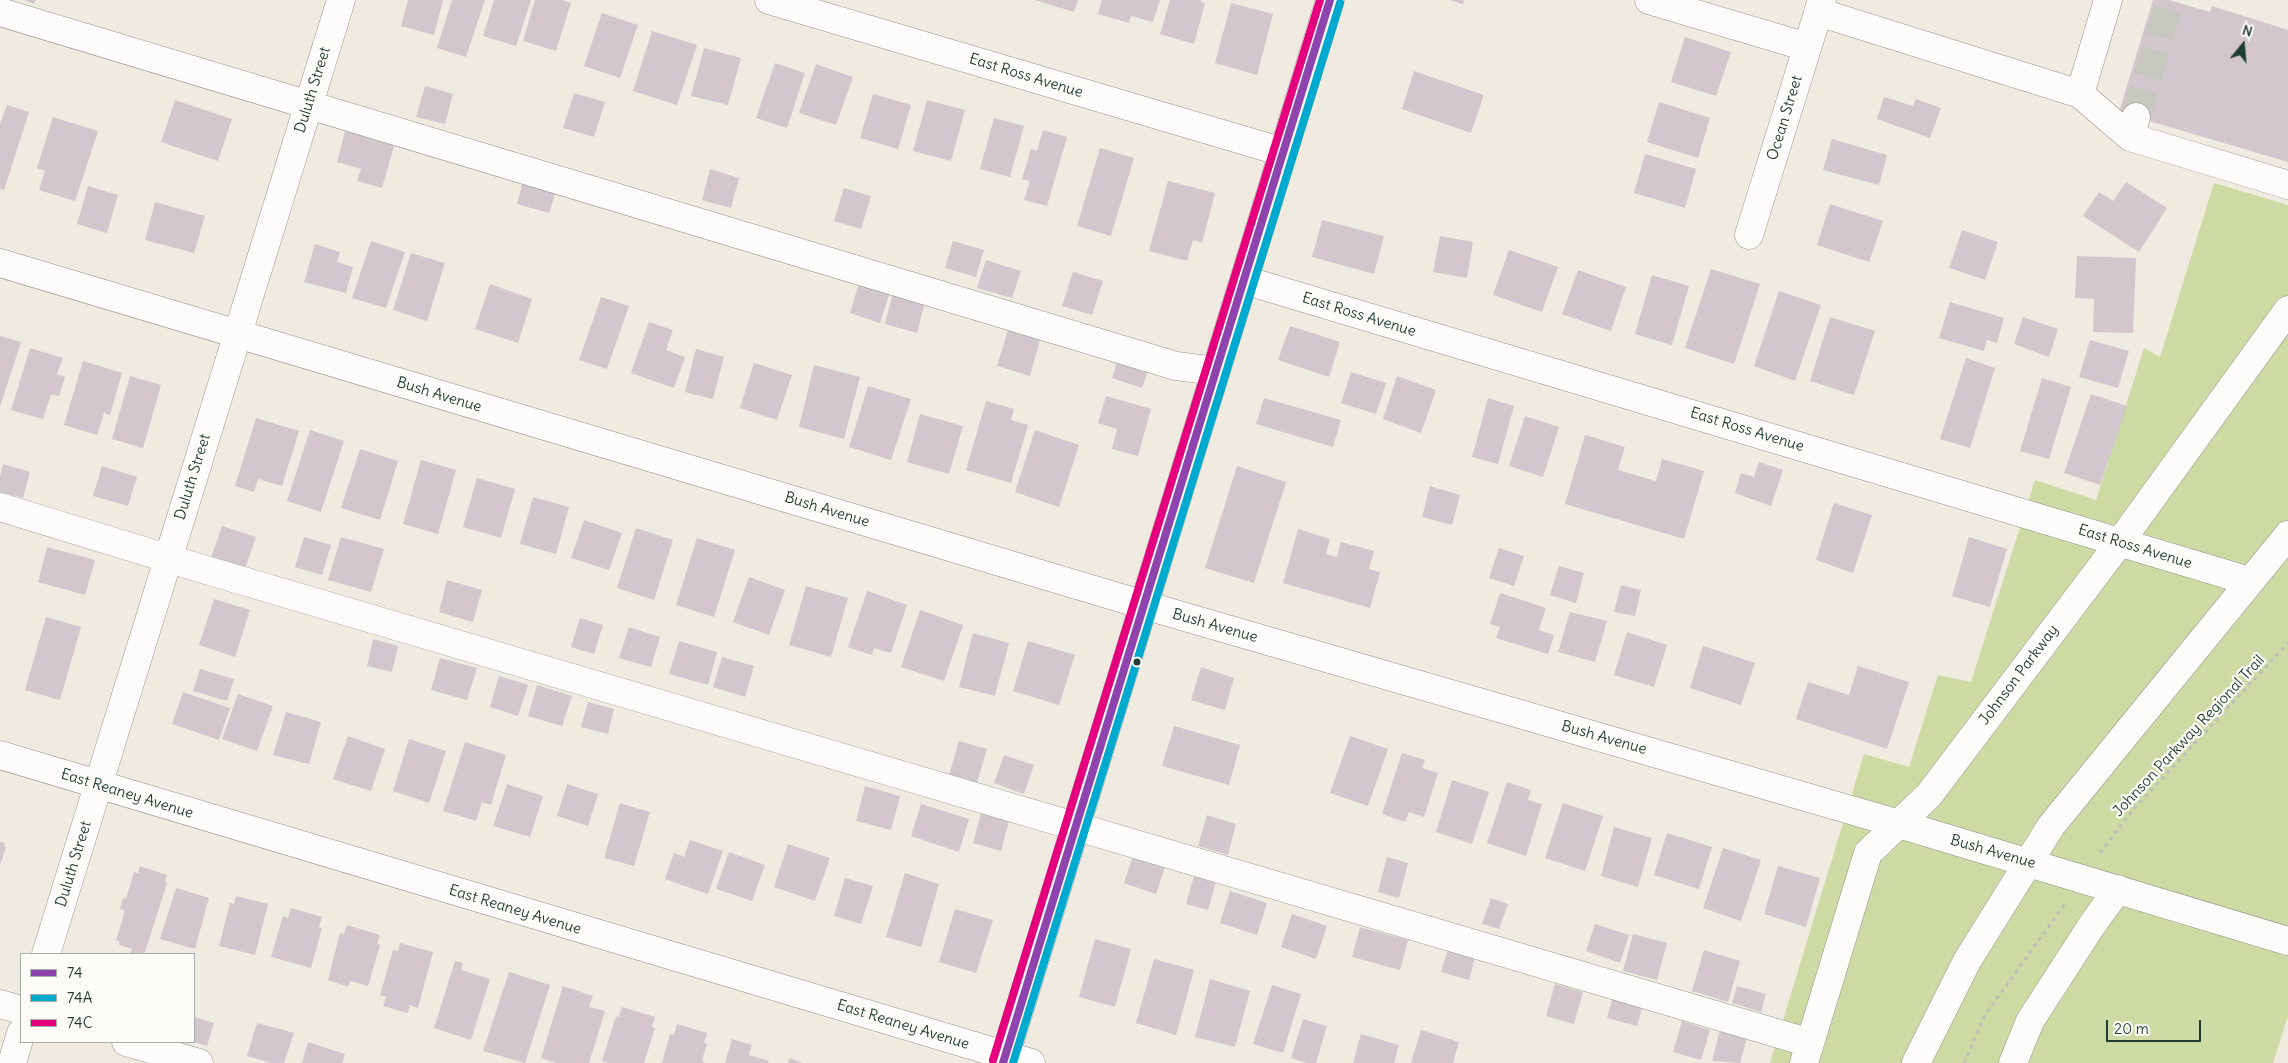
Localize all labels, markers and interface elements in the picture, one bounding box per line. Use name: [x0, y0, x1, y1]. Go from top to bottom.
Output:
north arrow: [2218, 20, 2268, 70]
text: N: [2240, 21, 2255, 41]
street label: Duluth Street: [291, 45, 335, 135]
street label: East Ross Avenue: [967, 50, 1085, 102]
street label: Ocean Street: [1764, 73, 1806, 163]
street label: East Ross Avenue: [1300, 289, 1418, 341]
street label: Bush Avenue: [394, 374, 484, 416]
street label: East Ross Avenue: [1688, 404, 1806, 456]
street label: Duluth Street: [171, 432, 215, 522]
street label: Bush Avenue: [782, 489, 872, 531]
street label: East Ross Avenue: [2076, 521, 2194, 573]
street label: Bush Avenue: [1170, 605, 1260, 647]
street label: Johnson Parkway: [1976, 621, 2062, 729]
street label: Johnson Parkway Regional Trail: [2109, 652, 2269, 820]
unlabelled marker: [1132, 657, 1142, 667]
street label: Bush Avenue: [1559, 717, 1649, 759]
street label: East Reaney Avenue: [59, 765, 195, 823]
street label: Duluth Street: [52, 819, 96, 909]
street label: Bush Avenue: [1948, 831, 2038, 873]
street label: East Reaney Avenue: [447, 881, 583, 939]
legend: [20, 953, 195, 1043]
text: 74: [67, 963, 83, 982]
text: 74A: [67, 988, 92, 1007]
street label: East Reaney Avenue: [835, 996, 971, 1054]
scale bar: [2108, 1010, 2203, 1042]
text: 74C: [67, 1013, 93, 1032]
text: 20 m: [2114, 1019, 2149, 1038]

